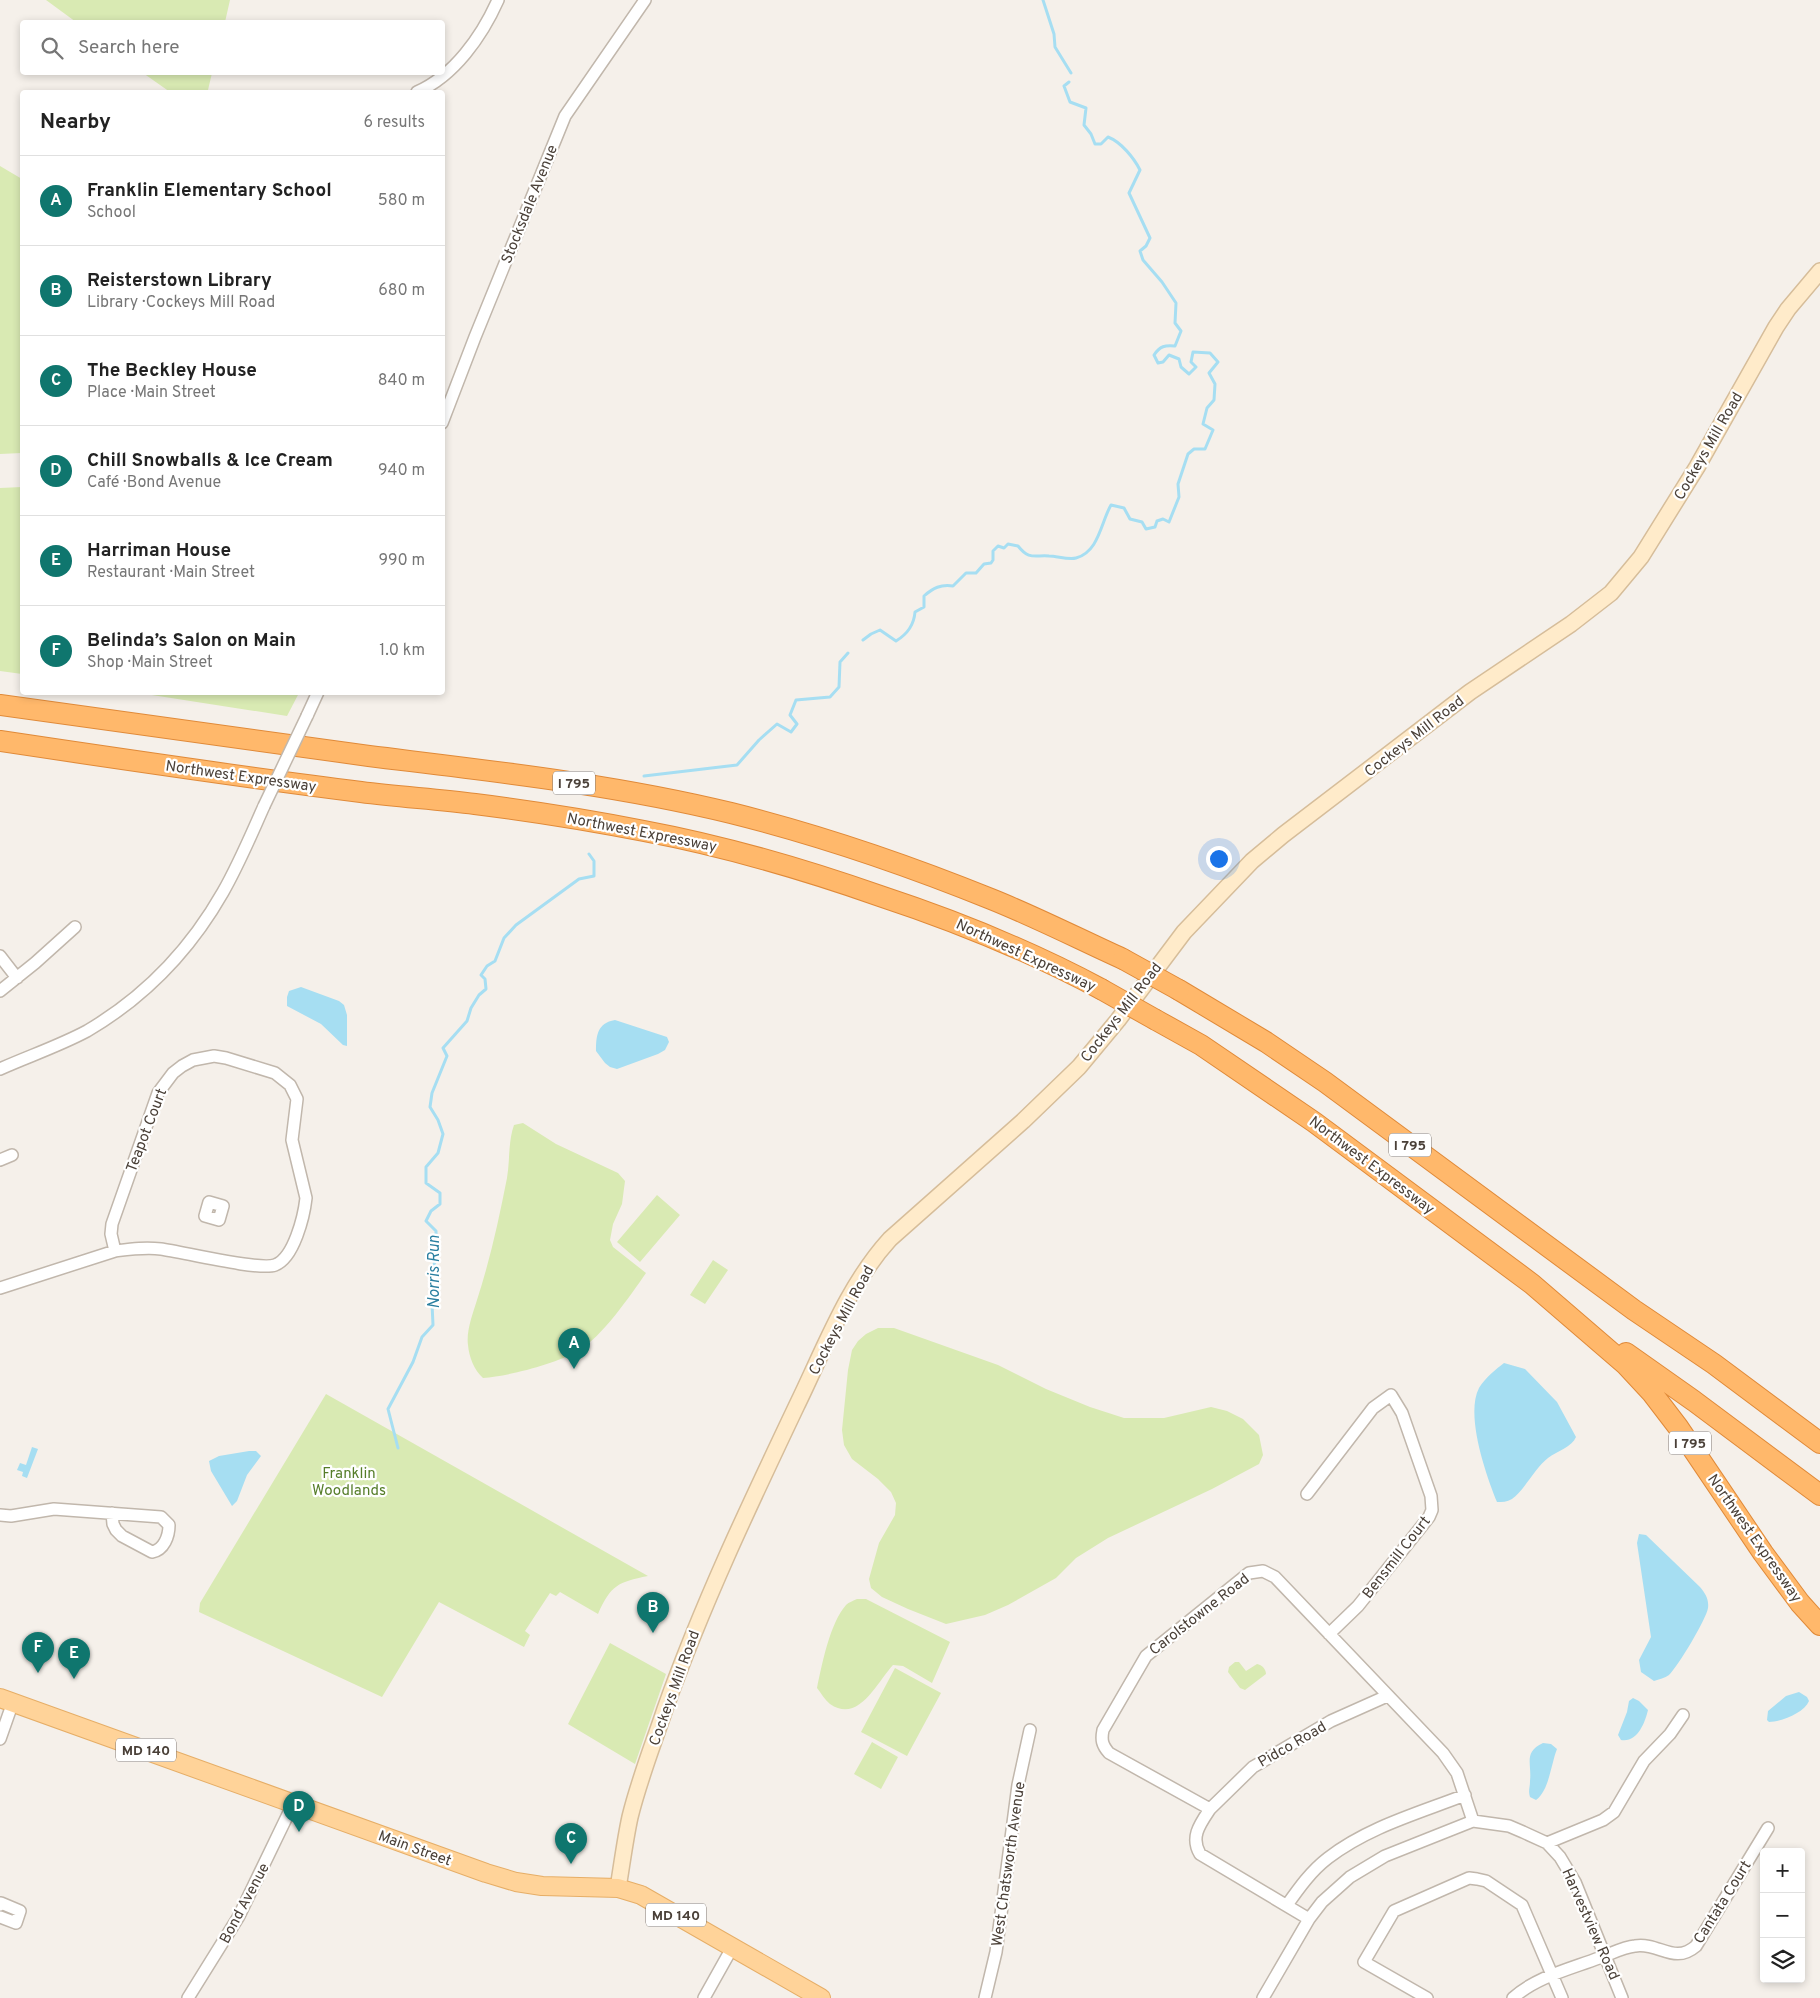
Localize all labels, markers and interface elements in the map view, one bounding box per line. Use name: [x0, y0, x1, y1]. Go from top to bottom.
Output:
search box: [20, 20, 445, 75]
icon: search: [38, 34, 66, 62]
text: Search here: [78, 36, 180, 60]
text: Nearby: [40, 109, 111, 136]
text: 6 results: [363, 113, 425, 133]
street label: Stocksdale Avenue: [498, 142, 563, 267]
text: Franklin Elementary School: [87, 179, 332, 203]
text: A: [50, 191, 62, 211]
text: 580 m: [378, 191, 425, 211]
text: School: [87, 203, 136, 223]
text: Reisterstown Library: [87, 269, 272, 293]
text: B: [50, 281, 62, 301]
text: 680 m: [378, 281, 425, 301]
text: Library · Cockeys Mill Road: [87, 293, 275, 313]
text: The Beckley House: [87, 359, 257, 383]
text: C: [51, 371, 61, 391]
text: 840 m: [378, 371, 425, 391]
text: Place · Main Street: [87, 383, 216, 403]
street label: Cockeys Mill Road: [1671, 389, 1748, 504]
text: Chill Snowballs & Ice Cream: [87, 449, 333, 473]
text: D: [50, 461, 62, 481]
text: 940 m: [378, 461, 425, 481]
text: Café · Bond Avenue: [87, 473, 221, 493]
text: Harriman House: [87, 539, 231, 563]
text: E: [51, 551, 61, 571]
text: 990 m: [378, 551, 425, 571]
text: Restaurant · Main Street: [87, 563, 255, 583]
text: Belinda’s Salon on Main: [87, 629, 296, 653]
text: F: [51, 641, 61, 661]
text: 1.0 km: [379, 641, 425, 661]
text: Shop · Main Street: [87, 653, 213, 673]
street label: Cockeys Mill Road: [1361, 692, 1469, 782]
street label: Northwest Expressway: [164, 757, 318, 797]
road number: I 795: [553, 771, 595, 794]
street label: Northwest Expressway: [565, 810, 718, 857]
your location: [1206, 846, 1232, 872]
street label: Northwest Expressway: [952, 916, 1098, 997]
street label: Cockeys Mill Road: [1077, 959, 1167, 1067]
street label: Teapot Court: [123, 1086, 172, 1175]
street label: Northwest Expressway: [1305, 1113, 1438, 1220]
road number: I 795: [1389, 1134, 1431, 1156]
water label: Norris Run: [425, 1235, 445, 1309]
street label: Cockeys Mill Road: [805, 1263, 879, 1379]
pin: A: [558, 1328, 590, 1369]
road number: I 795: [1669, 1432, 1711, 1455]
park label: Franklin Woodlands: [312, 1465, 386, 1501]
street label: Northwest Expressway: [1702, 1471, 1805, 1607]
street label: Bensmill Court: [1359, 1513, 1435, 1603]
street label: Carolstowne Road: [1146, 1570, 1254, 1660]
pin: B: [637, 1592, 669, 1633]
street label: Cockeys Mill Road: [646, 1628, 705, 1749]
pin: F: [22, 1632, 54, 1673]
pin: E: [58, 1638, 90, 1679]
street label: Pidco Road: [1255, 1718, 1330, 1773]
road number: MD 140: [116, 1738, 176, 1762]
street label: West Chatsworth Avenue: [988, 1780, 1030, 1948]
pin: D: [283, 1791, 315, 1832]
pin: C: [555, 1823, 587, 1864]
street label: Main Street: [375, 1827, 454, 1871]
map controls: [1760, 1848, 1805, 1983]
button: +: [1760, 1848, 1805, 1893]
street label: Cantata Court: [1690, 1858, 1756, 1948]
street label: Bond Avenue: [216, 1860, 274, 1947]
street label: Harvestview Road: [1556, 1866, 1623, 1983]
button: −: [1760, 1893, 1805, 1938]
road number: MD 140: [646, 1904, 706, 1926]
button: layers: [1760, 1938, 1805, 1983]

